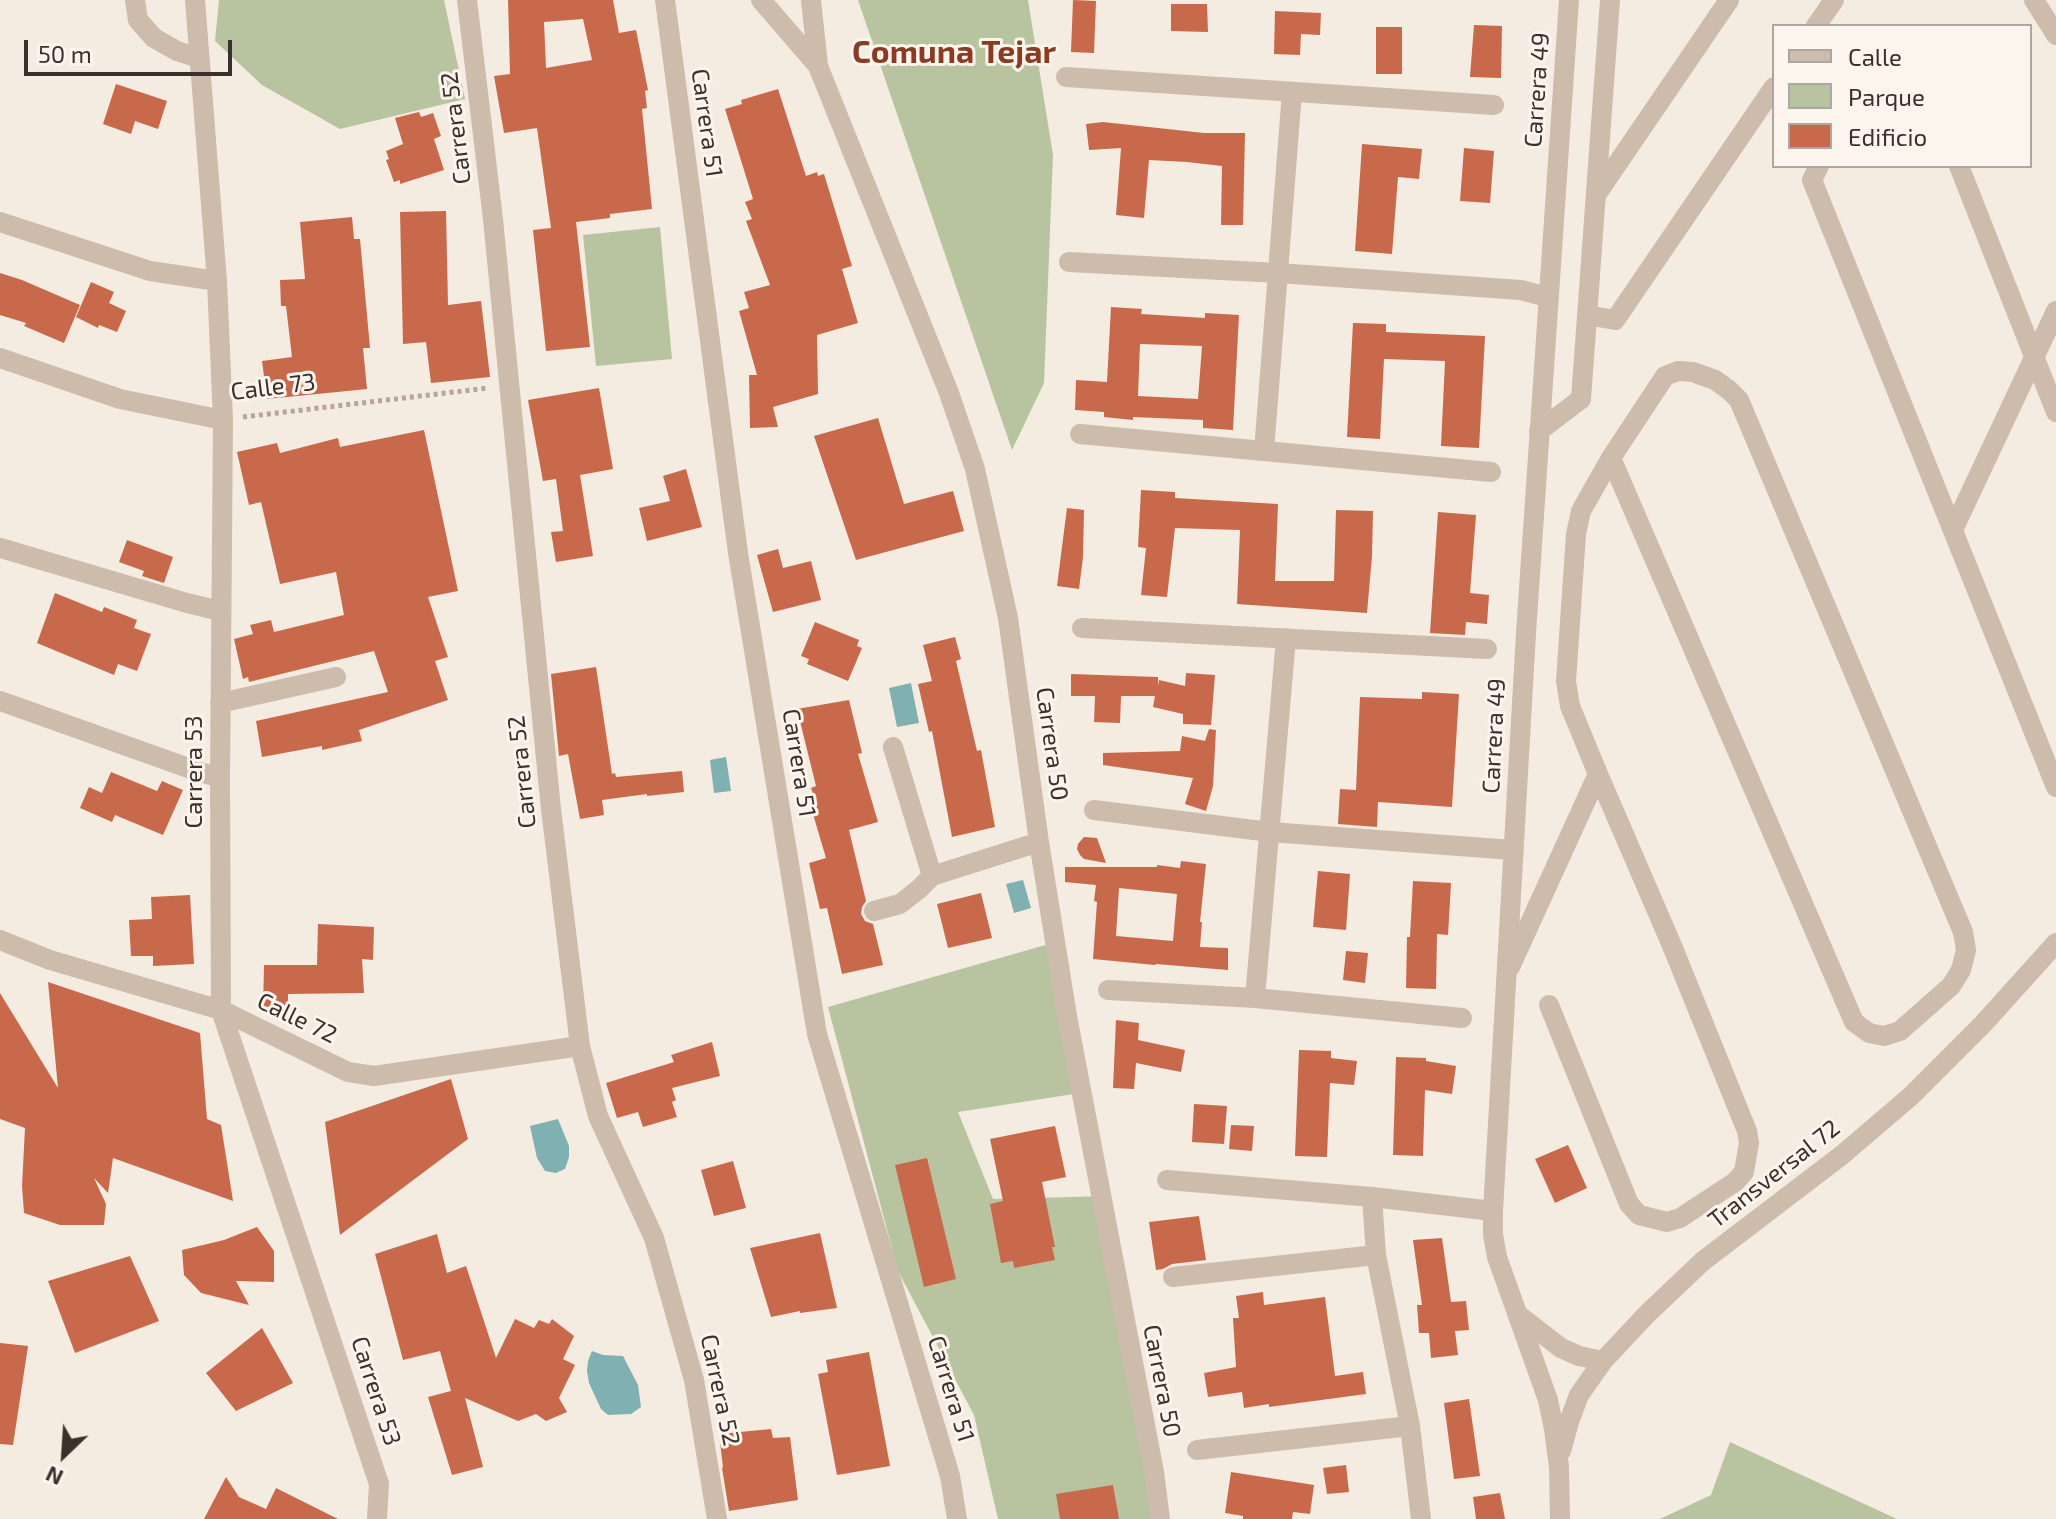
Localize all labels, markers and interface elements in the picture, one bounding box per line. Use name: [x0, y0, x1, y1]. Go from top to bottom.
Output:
scale bar: [28, 24, 236, 74]
legend: [1772, 24, 2032, 168]
street label: Carrera 49: [1519, 31, 1555, 149]
district label: Comuna Tejar: [852, 33, 1056, 71]
text: 50 m: [38, 39, 92, 68]
text: Calle: [1848, 42, 1902, 71]
street label: Carrera 51: [685, 67, 729, 179]
street label: Carrera 52: [435, 70, 477, 186]
text: Parque: [1848, 82, 1925, 111]
text: Edificio: [1848, 122, 1927, 151]
street label: Calle 73: [229, 368, 317, 406]
street label: Carrera 49: [1477, 678, 1511, 794]
street label: Carrera 50: [1030, 685, 1074, 803]
street label: Carrera 51: [776, 707, 822, 819]
street label: Carrera 52: [502, 714, 542, 830]
street label: Carrera 53: [180, 715, 208, 829]
street label: Calle 72: [252, 986, 342, 1050]
street label: Transversal 72: [1702, 1114, 1846, 1234]
street label: Carrera 50: [1137, 1322, 1187, 1440]
street label: Carrera 52: [694, 1332, 746, 1448]
street label: Carrera 53: [345, 1333, 407, 1449]
street label: Carrera 51: [921, 1333, 981, 1445]
north arrow: [24, 1415, 104, 1495]
text: N: [41, 1462, 67, 1492]

